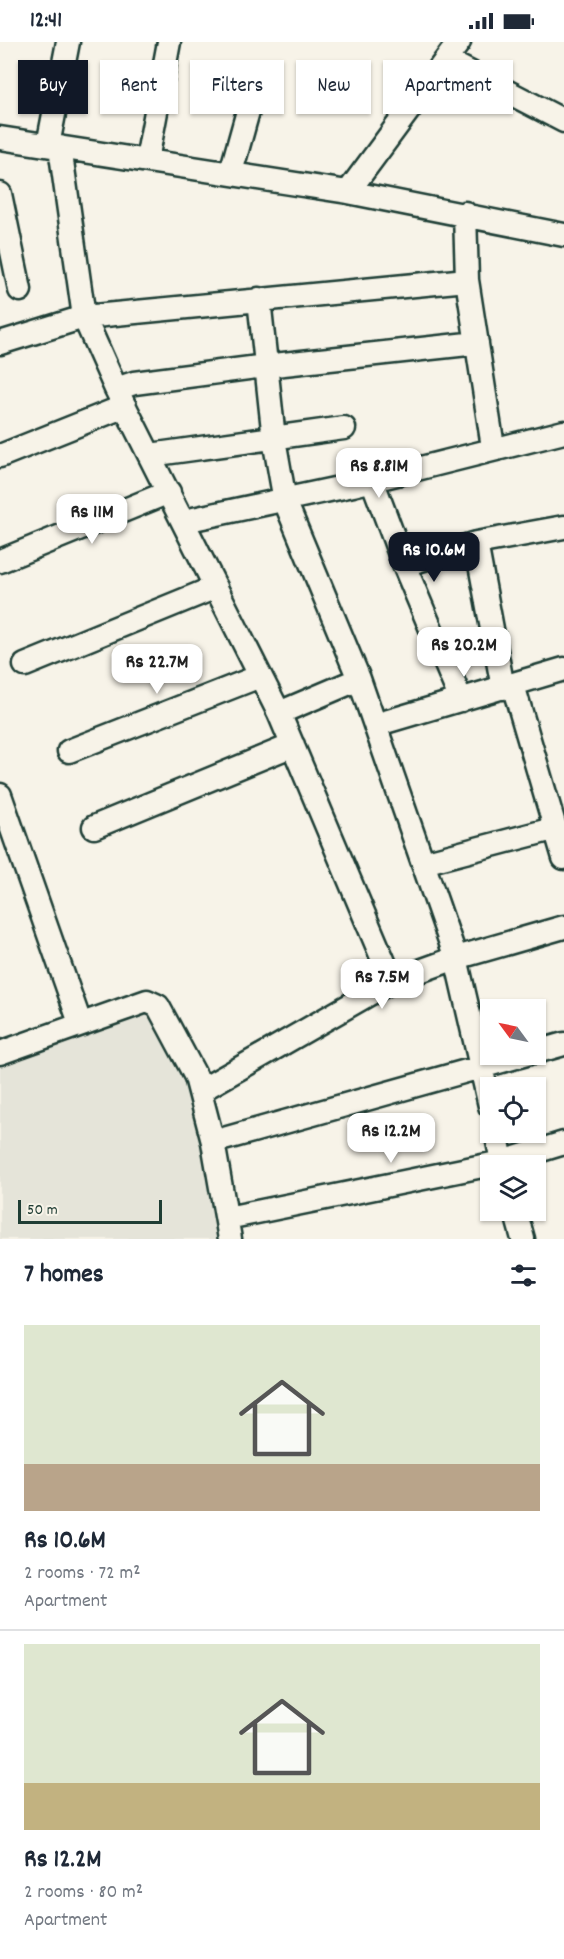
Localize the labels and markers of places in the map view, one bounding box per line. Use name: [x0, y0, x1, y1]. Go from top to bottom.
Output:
pin: Rs 8.81M: [317, 448, 441, 499]
pin: Rs 11M: [43, 494, 141, 545]
pin: Rs 10.6M: [372, 532, 496, 583]
pin: Rs 20.2M: [402, 627, 526, 678]
pin: Rs 22.7M: [95, 644, 219, 695]
pin: Rs 7.5M: [327, 959, 437, 1010]
pin: Rs 12.2M: [329, 1113, 453, 1164]

